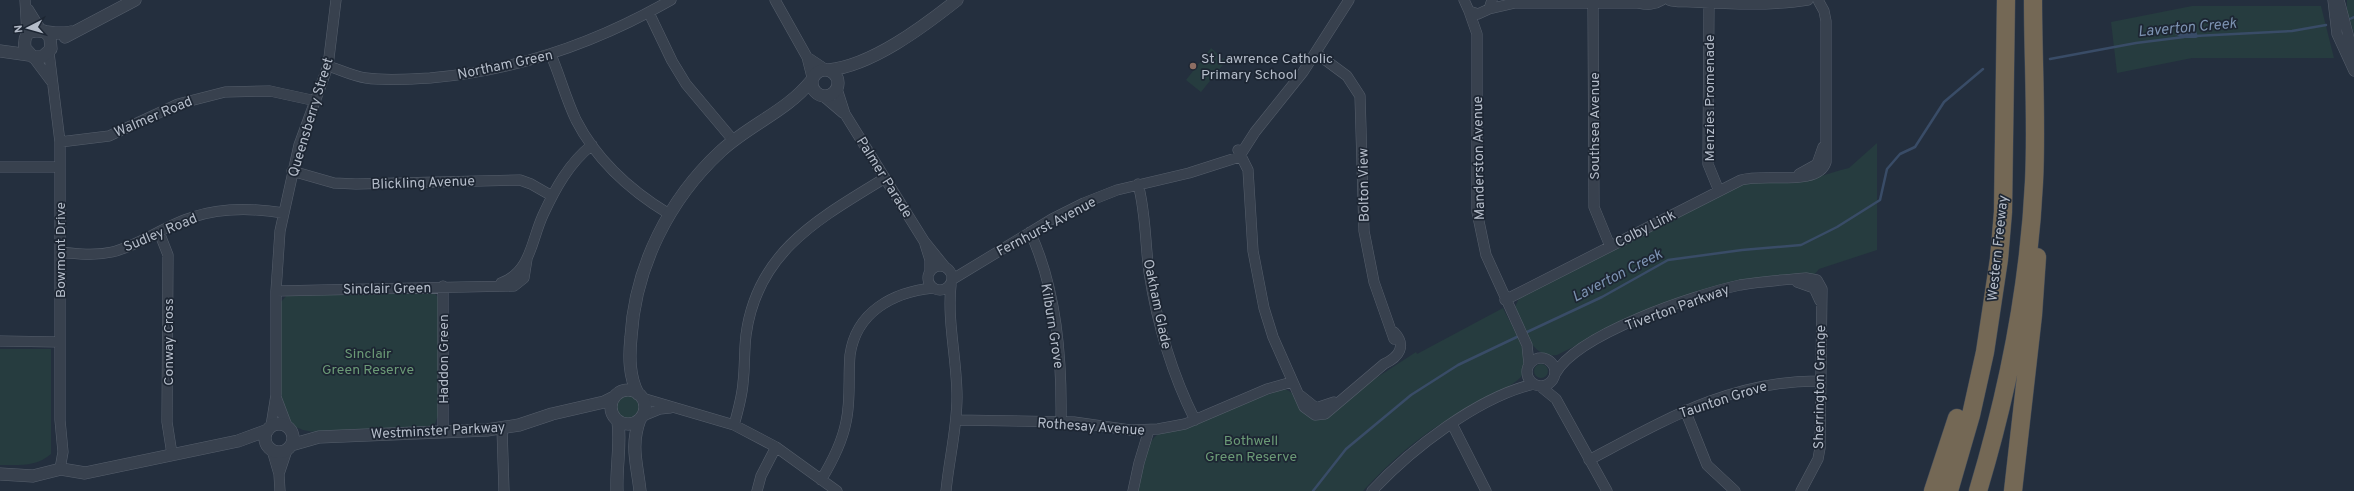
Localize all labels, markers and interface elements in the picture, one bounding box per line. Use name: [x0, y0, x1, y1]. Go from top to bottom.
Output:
north arrow: [8, 8, 48, 48]
water label: Laverton Creek: [2137, 15, 2238, 42]
text: N: [12, 24, 26, 34]
street label: Menzies Promenade: [1702, 34, 1719, 162]
street label: Northam Green: [456, 47, 555, 84]
place label: St Lawrence Catholic Primary School: [1201, 51, 1333, 84]
street label: Queensberry Street: [285, 56, 338, 179]
marker: St Lawrence Catholic Primary School: [1188, 61, 1198, 71]
street label: Southsea Avenue: [1587, 72, 1604, 180]
street label: Walmer Road: [112, 93, 195, 141]
street label: Manderston Avenue: [1470, 96, 1489, 220]
street label: Palmer Parade: [852, 134, 915, 221]
street label: Bolton View: [1355, 148, 1374, 222]
street label: Blickling Avenue: [371, 173, 475, 194]
street label: Fernhurst Avenue: [994, 194, 1099, 261]
street label: Western Freeway: [1984, 194, 2013, 302]
street label: Bowmont Drive: [53, 202, 70, 298]
street label: Colby Link: [1613, 207, 1679, 252]
street label: Sudley Road: [121, 210, 200, 256]
water label: Laverton Creek: [1569, 245, 1666, 307]
street label: Oakham Glade: [1139, 258, 1174, 351]
street label: Sinclair Green: [343, 280, 431, 299]
street label: Kilburn Grove: [1036, 282, 1067, 370]
street label: Tiverton Parkway: [1623, 282, 1732, 335]
street label: Conway Cross: [161, 298, 178, 386]
street label: Haddon Green: [436, 314, 453, 404]
street label: Sherrington Grange: [1811, 325, 1830, 449]
park label: Sinclair Green Reserve: [322, 346, 414, 379]
street label: Taunton Grove: [1677, 378, 1770, 423]
street label: Rothesay Avenue: [1037, 415, 1145, 440]
street label: Westminster Parkway: [370, 419, 506, 444]
park label: Bothwell Green Reserve: [1205, 433, 1297, 466]

